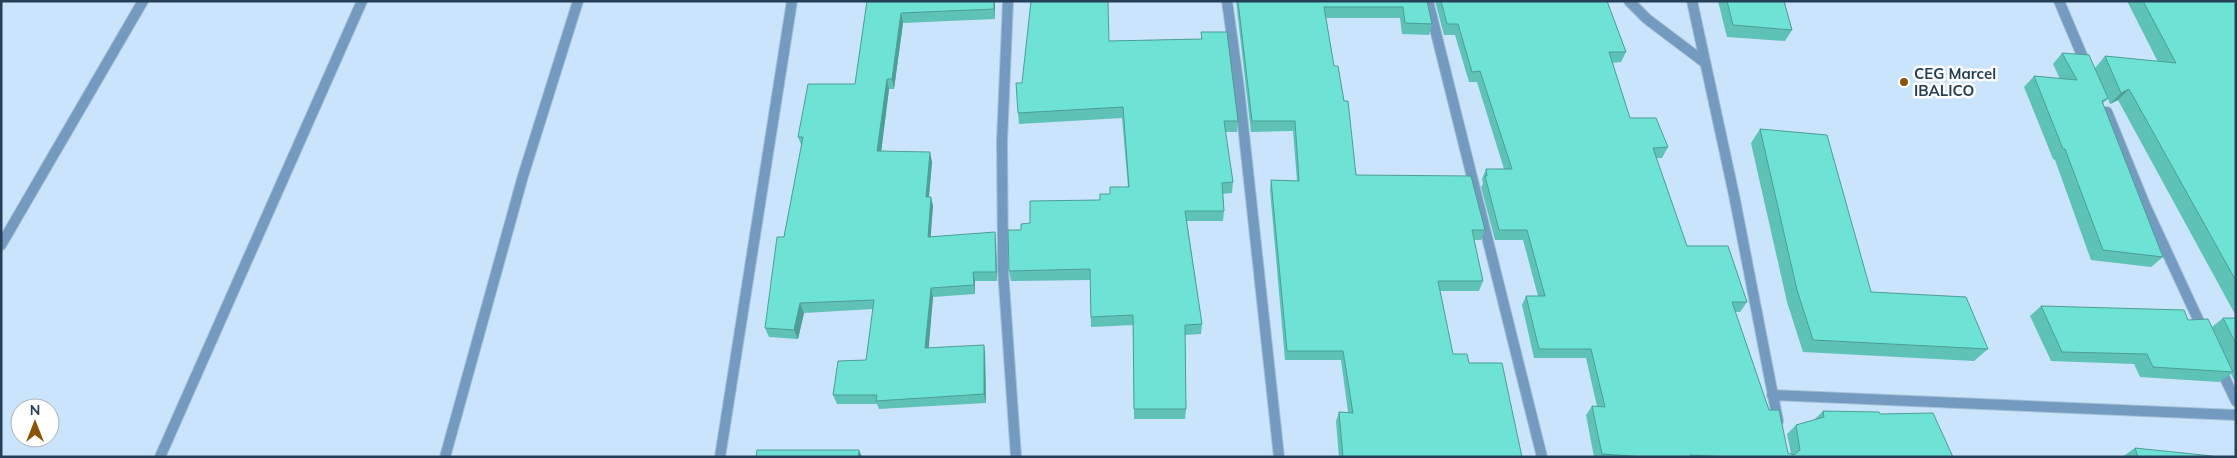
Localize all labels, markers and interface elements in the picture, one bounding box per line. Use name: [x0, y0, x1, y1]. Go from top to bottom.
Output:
place label: CEG Marcel IBALICO: [1914, 64, 1996, 100]
marker: CEG Marcel IBALICO: [1898, 76, 1910, 88]
north arrow: [10, 398, 60, 448]
text: N: [30, 401, 40, 419]

